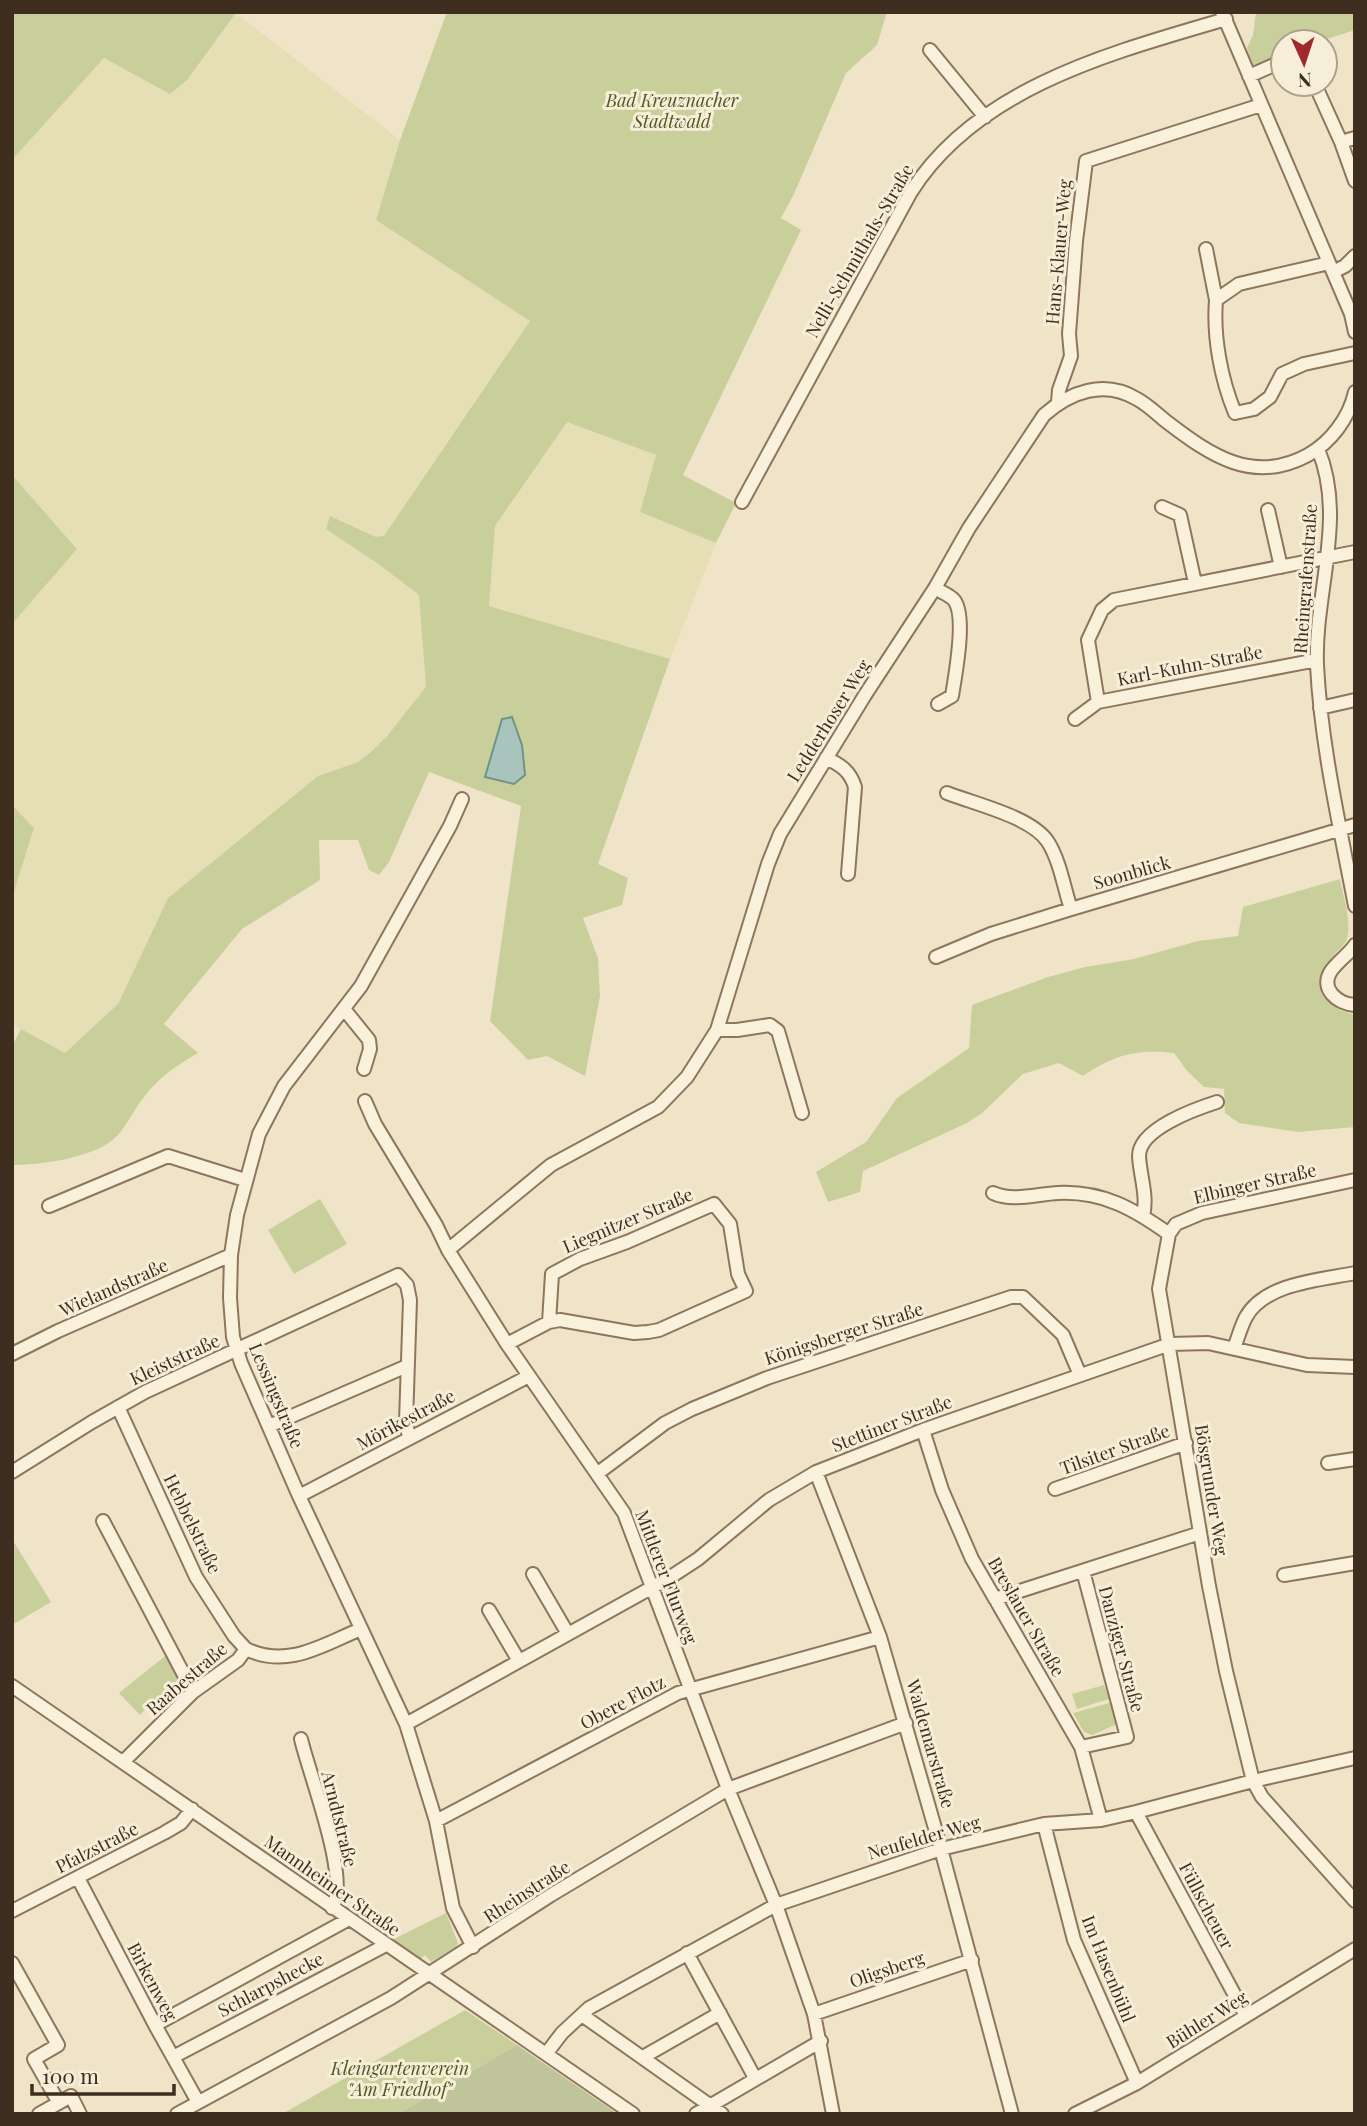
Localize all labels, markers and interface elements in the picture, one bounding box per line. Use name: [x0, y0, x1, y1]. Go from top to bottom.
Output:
north arrow: [1269, 28, 1339, 98]
text: N: [1297, 68, 1312, 94]
park label: Bad Kreuznacher Stadtwald: [605, 88, 740, 133]
street label: Nelli-Schmithals-Straße: [800, 159, 919, 342]
street label: Hans-Klauer-Weg: [1040, 178, 1076, 326]
street label: Rheingrafenstraße: [1288, 503, 1322, 655]
street label: Karl-Kuhn-Straße: [1115, 639, 1265, 691]
street label: Ledderhoser Weg: [781, 654, 876, 786]
street label: Soonblick: [1090, 850, 1173, 894]
street label: Elbinger Straße: [1191, 1157, 1319, 1209]
street label: Liegnitzer Straße: [559, 1182, 696, 1258]
street label: Wielandstraße: [55, 1252, 172, 1322]
street label: Königsberger Straße: [761, 1296, 926, 1370]
street label: Kleiststraße: [126, 1328, 223, 1390]
street label: Lessingstraße: [244, 1339, 310, 1452]
street label: Mörikestraße: [352, 1383, 459, 1455]
street label: Stettiner Straße: [828, 1389, 955, 1457]
street label: Tilsiter Straße: [1056, 1418, 1173, 1480]
street label: Bösgrunder Weg: [1190, 1422, 1234, 1558]
street label: Hebbelstraße: [158, 1470, 227, 1577]
street label: Mittlerer Flurweg: [630, 1506, 704, 1648]
street label: Breslauer Straße: [983, 1552, 1071, 1681]
street label: Danziger Straße: [1094, 1583, 1150, 1714]
street label: Raabestraße: [141, 1636, 232, 1720]
street label: Obere Flotz: [576, 1670, 670, 1735]
street label: Waldemarstraße: [901, 1676, 961, 1811]
street label: Arndtstraße: [316, 1767, 363, 1869]
street label: Neufelder Weg: [864, 1809, 983, 1865]
street label: Pfalzstraße: [51, 1816, 142, 1878]
street label: Mannheimer Straße: [260, 1829, 405, 1941]
street label: Rheinstraße: [479, 1854, 574, 1928]
street label: Füllscheuer: [1174, 1858, 1240, 1953]
street label: Im Hasenbühl: [1077, 1912, 1141, 2026]
street label: Birkenweg: [122, 1938, 184, 2025]
street label: Oligsberg: [846, 1945, 928, 1993]
street label: Schlarpshecke: [213, 1946, 328, 2022]
street label: Bühler Weg: [1161, 1984, 1252, 2054]
scale bar: [32, 2052, 173, 2096]
park label: Kleingartenverein "Am Friedhof": [330, 2056, 469, 2101]
text: 100 m: [42, 2061, 99, 2089]

